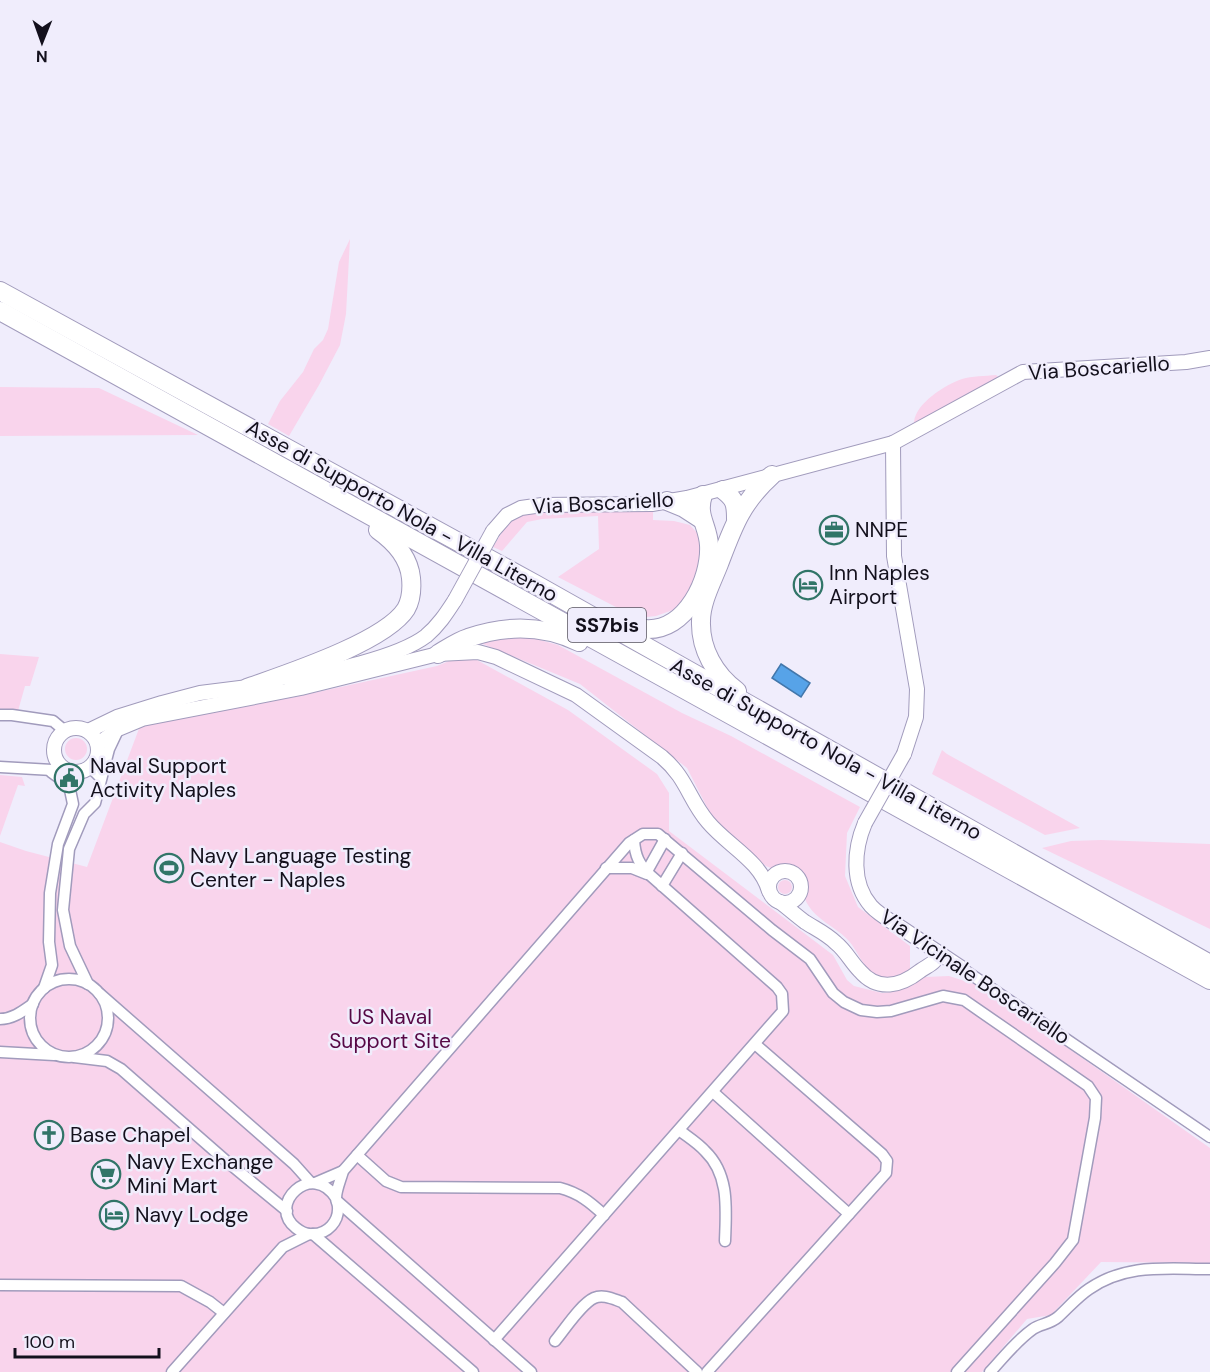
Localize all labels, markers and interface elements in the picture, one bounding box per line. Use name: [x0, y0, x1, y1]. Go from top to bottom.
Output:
north arrow: [12, 12, 72, 72]
text: N: [36, 46, 48, 67]
street label: Via Boscariello: [1027, 349, 1171, 387]
street label: Asse di Supporto Nola - Villa Literno: [241, 413, 563, 609]
street label: Via Boscariello: [531, 485, 675, 521]
office icon: NNPE: [818, 514, 850, 546]
place label: NNPE: [855, 516, 908, 544]
place label: Inn Naples Airport: [829, 559, 930, 611]
hotel icon: Inn Naples Airport: [792, 569, 824, 601]
road number: SS7bis: [568, 608, 646, 642]
street label: Asse di Supporto Nola - Villa Literno: [665, 651, 987, 847]
place label: Naval Support Activity Naples: [90, 752, 236, 804]
public building icon: Naval Support Activity Naples: [53, 762, 85, 794]
place label: Navy Language Testing Center - Naples: [190, 842, 412, 894]
sports icon: Navy Language Testing Center - Naples: [153, 852, 185, 884]
street label: Via Vicinale Boscariello: [874, 903, 1076, 1051]
park label: US Naval Support Site: [329, 1003, 451, 1055]
church icon: Base Chapel: [33, 1119, 65, 1151]
place label: Base Chapel: [70, 1121, 190, 1149]
place label: Navy Exchange Mini Mart: [127, 1148, 274, 1200]
supermarket icon: Navy Exchange Mini Mart: [90, 1158, 122, 1190]
hotel icon: Navy Lodge: [98, 1199, 130, 1231]
place label: Navy Lodge: [135, 1201, 248, 1229]
scale bar: [15, 1321, 159, 1359]
text: 100 m: [24, 1330, 75, 1354]

